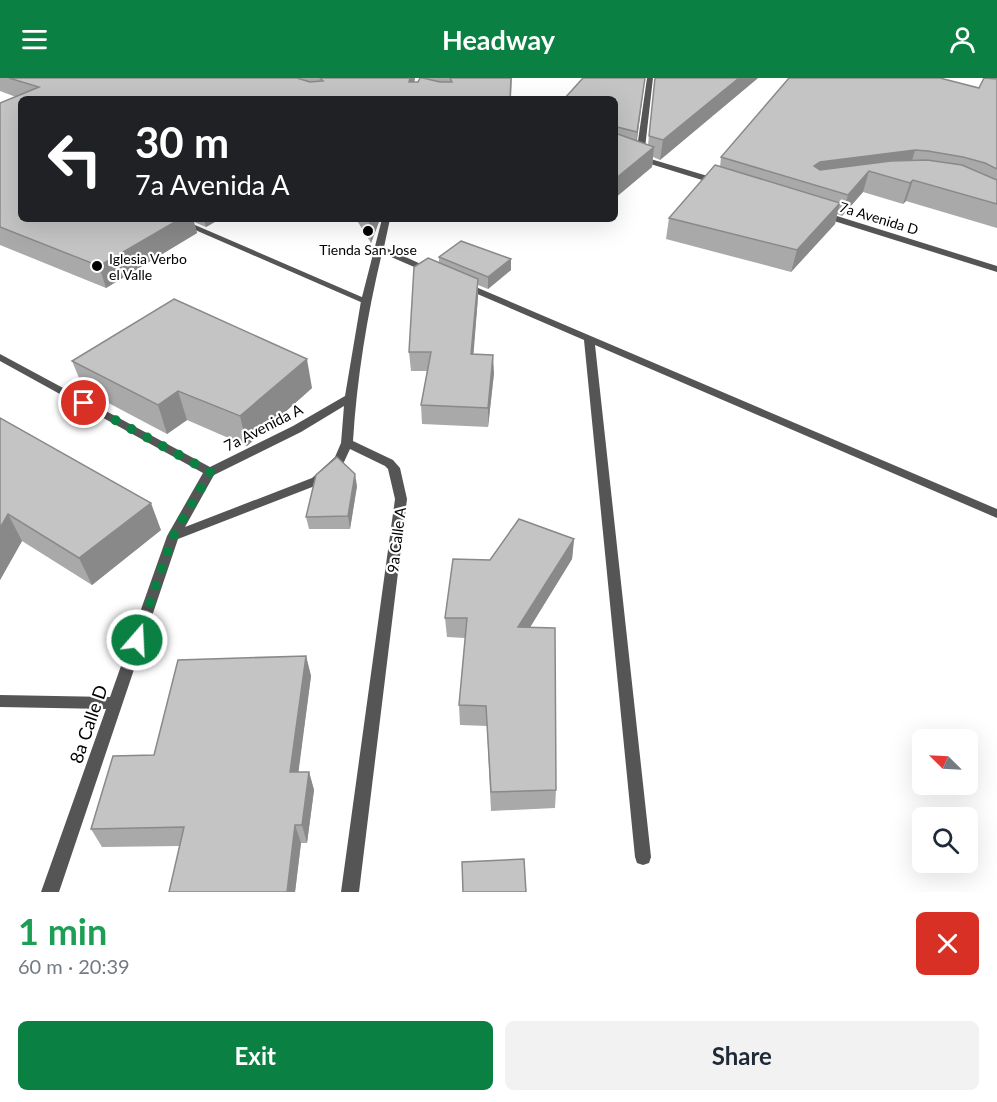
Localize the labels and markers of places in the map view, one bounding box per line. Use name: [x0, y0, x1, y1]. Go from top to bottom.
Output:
marker: Tienda San Jose: [361, 224, 375, 238]
place label: Tienda San Jose: [319, 241, 417, 258]
place label: Iglesia Verbo el Valle: [109, 250, 187, 283]
marker: Iglesia Verbo el Valle: [90, 259, 104, 273]
pin: [58, 377, 109, 428]

